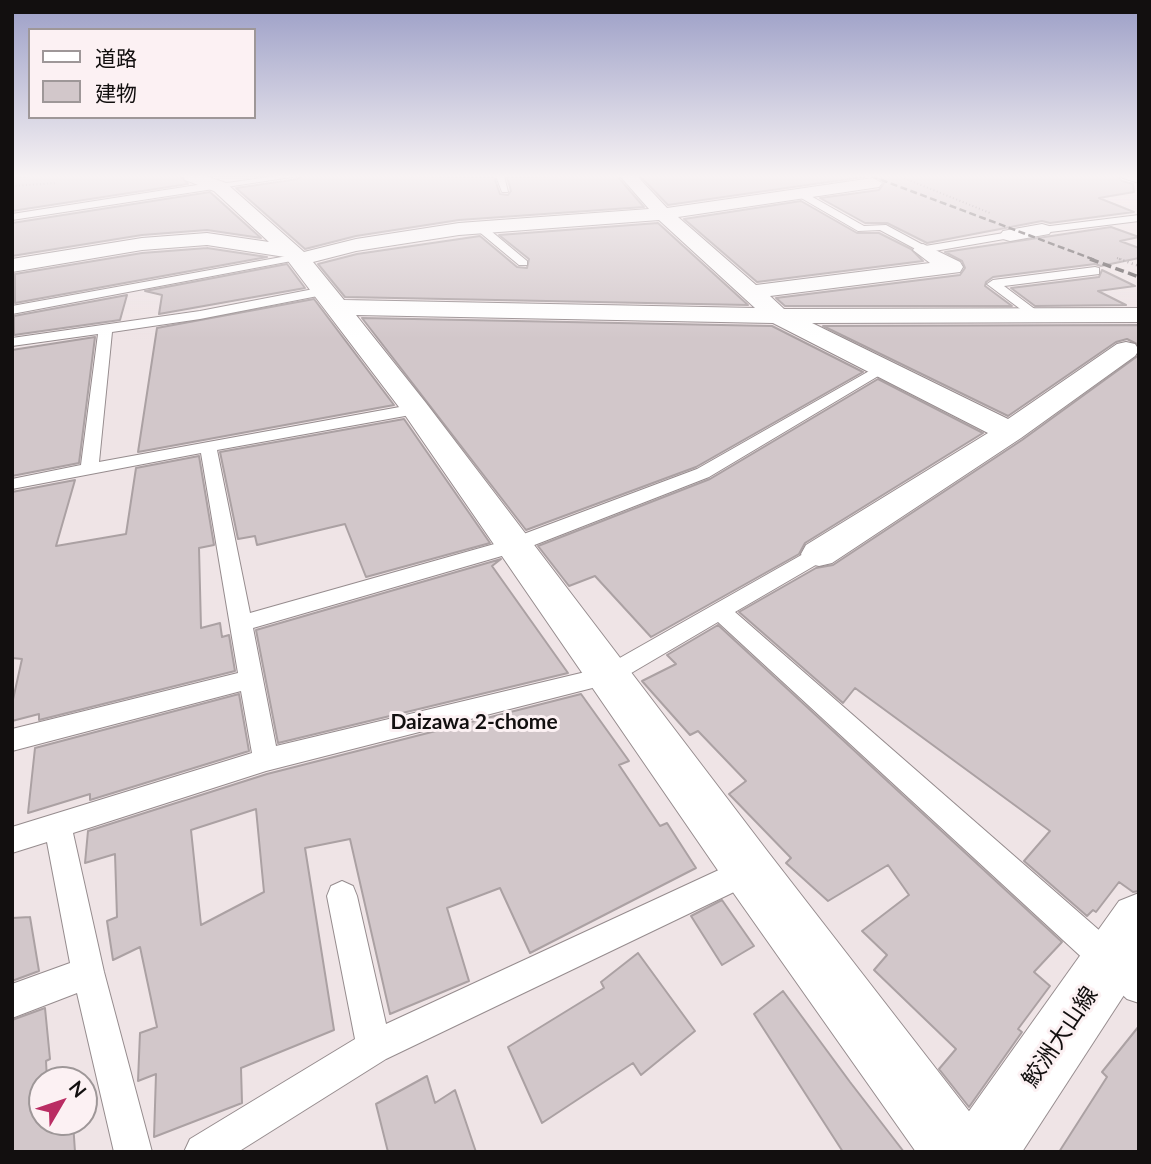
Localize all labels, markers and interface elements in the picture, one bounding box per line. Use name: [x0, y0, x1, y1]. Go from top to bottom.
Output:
legend: [28, 28, 256, 119]
text: 道路: [95, 45, 137, 70]
text: 建物: [95, 80, 137, 105]
district label: Daizawa 2-chome: [390, 709, 558, 735]
street label: 鮫洲大山線: [1016, 982, 1104, 1092]
north arrow: [28, 1066, 98, 1136]
text: N: [65, 1076, 92, 1102]

